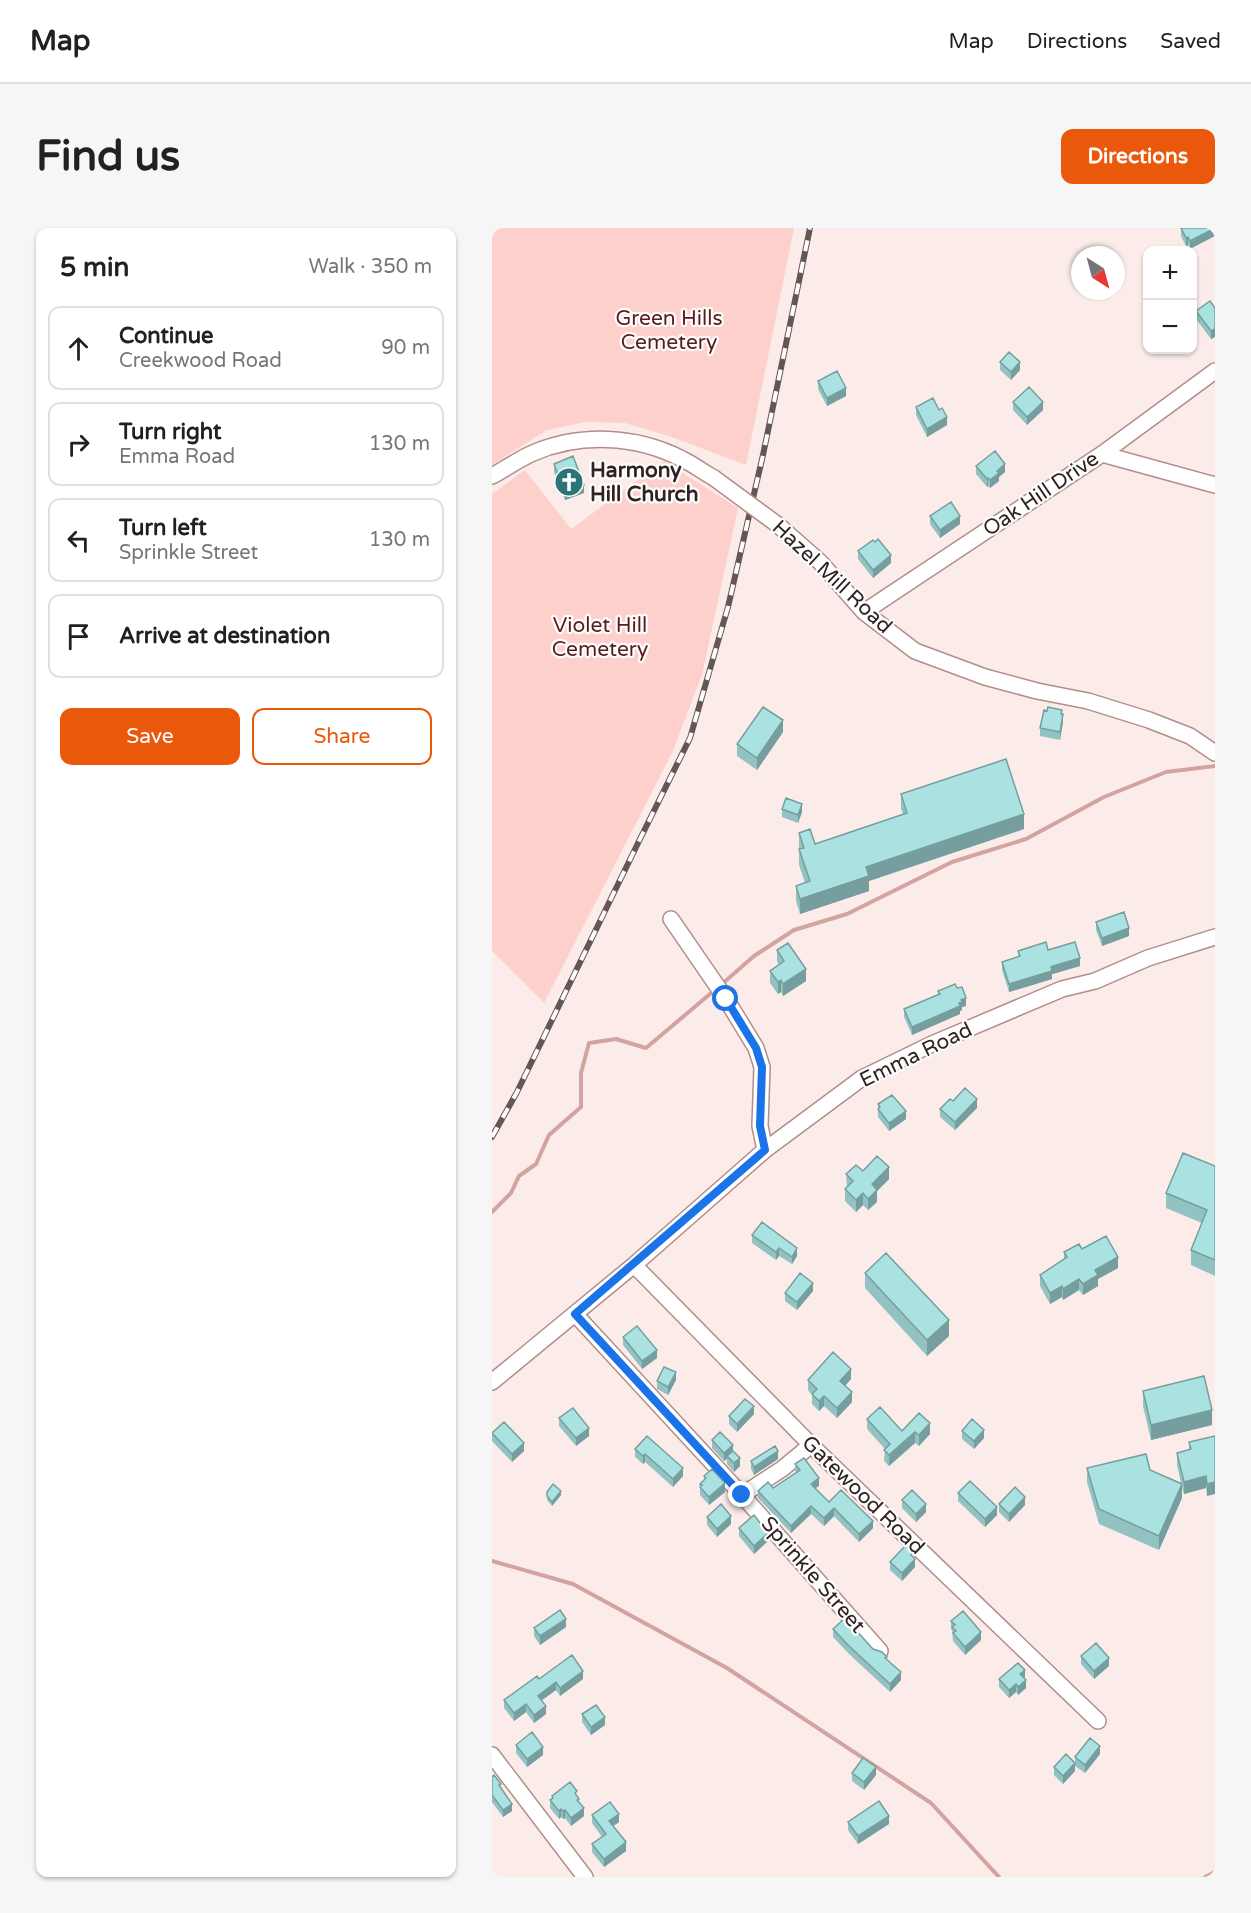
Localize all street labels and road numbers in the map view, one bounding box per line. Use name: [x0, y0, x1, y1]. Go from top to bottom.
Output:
street label: Oak Hill Drive: [978, 446, 1104, 542]
street label: Hazel Mill Road: [767, 515, 897, 639]
street label: Emma Road: [856, 1017, 976, 1093]
street label: Gatewood Road: [797, 1430, 929, 1560]
street label: Sprinkle Street: [756, 1512, 870, 1638]

